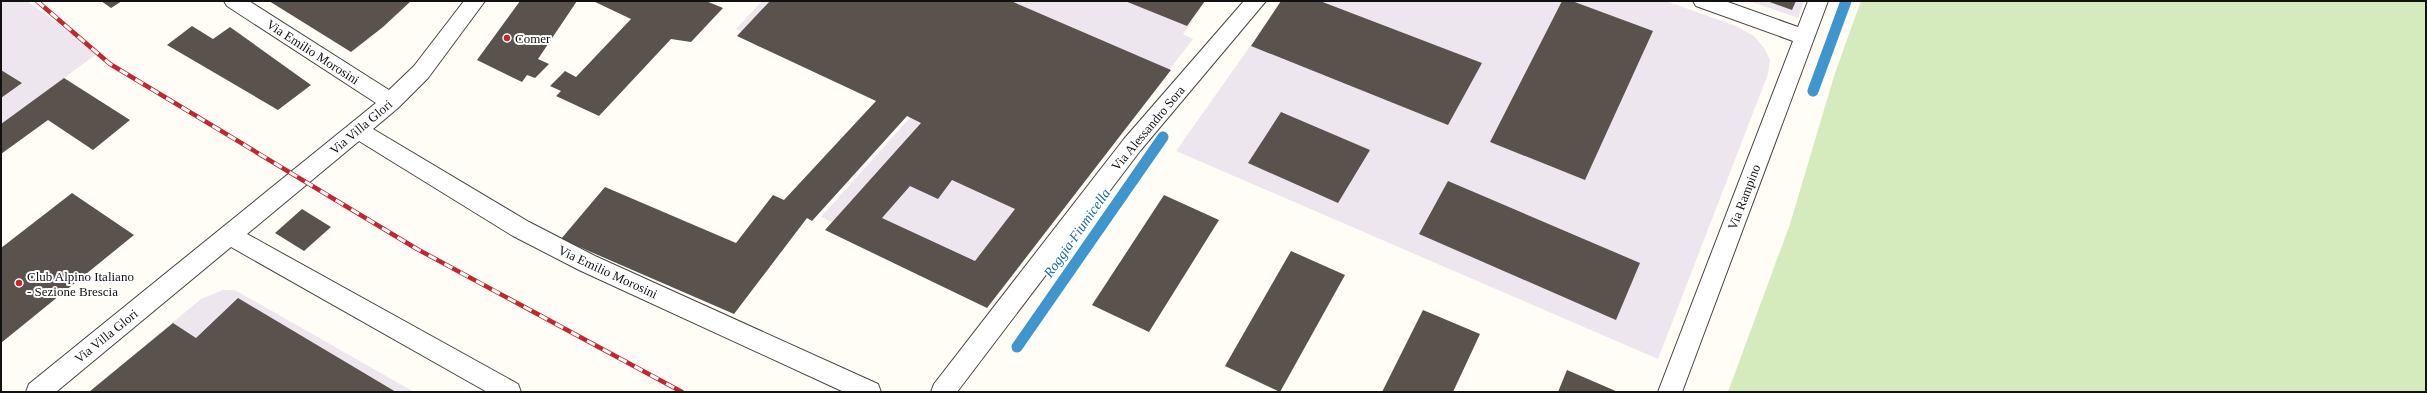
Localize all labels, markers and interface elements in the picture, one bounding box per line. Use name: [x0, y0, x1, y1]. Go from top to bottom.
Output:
street label: Via Emilio Morosini: [264, 16, 363, 88]
place label: Comer: [515, 31, 551, 46]
marker: Comer: [502, 33, 512, 43]
street label: Via Alessandro Sora: [1108, 82, 1188, 173]
street label: Via Villa Glori: [327, 96, 396, 157]
street label: Via Rampino: [1725, 162, 1763, 232]
water label: Roggia Fiumicella: [1040, 186, 1113, 281]
street label: Via Emilio Morosini: [556, 242, 660, 302]
place label: Club Alpino Italiano - Sezione Brescia: [27, 269, 134, 299]
marker: Club Alpino Italiano - Sezione Brescia: [14, 278, 24, 288]
street label: Via Villa Glori: [71, 306, 141, 366]

